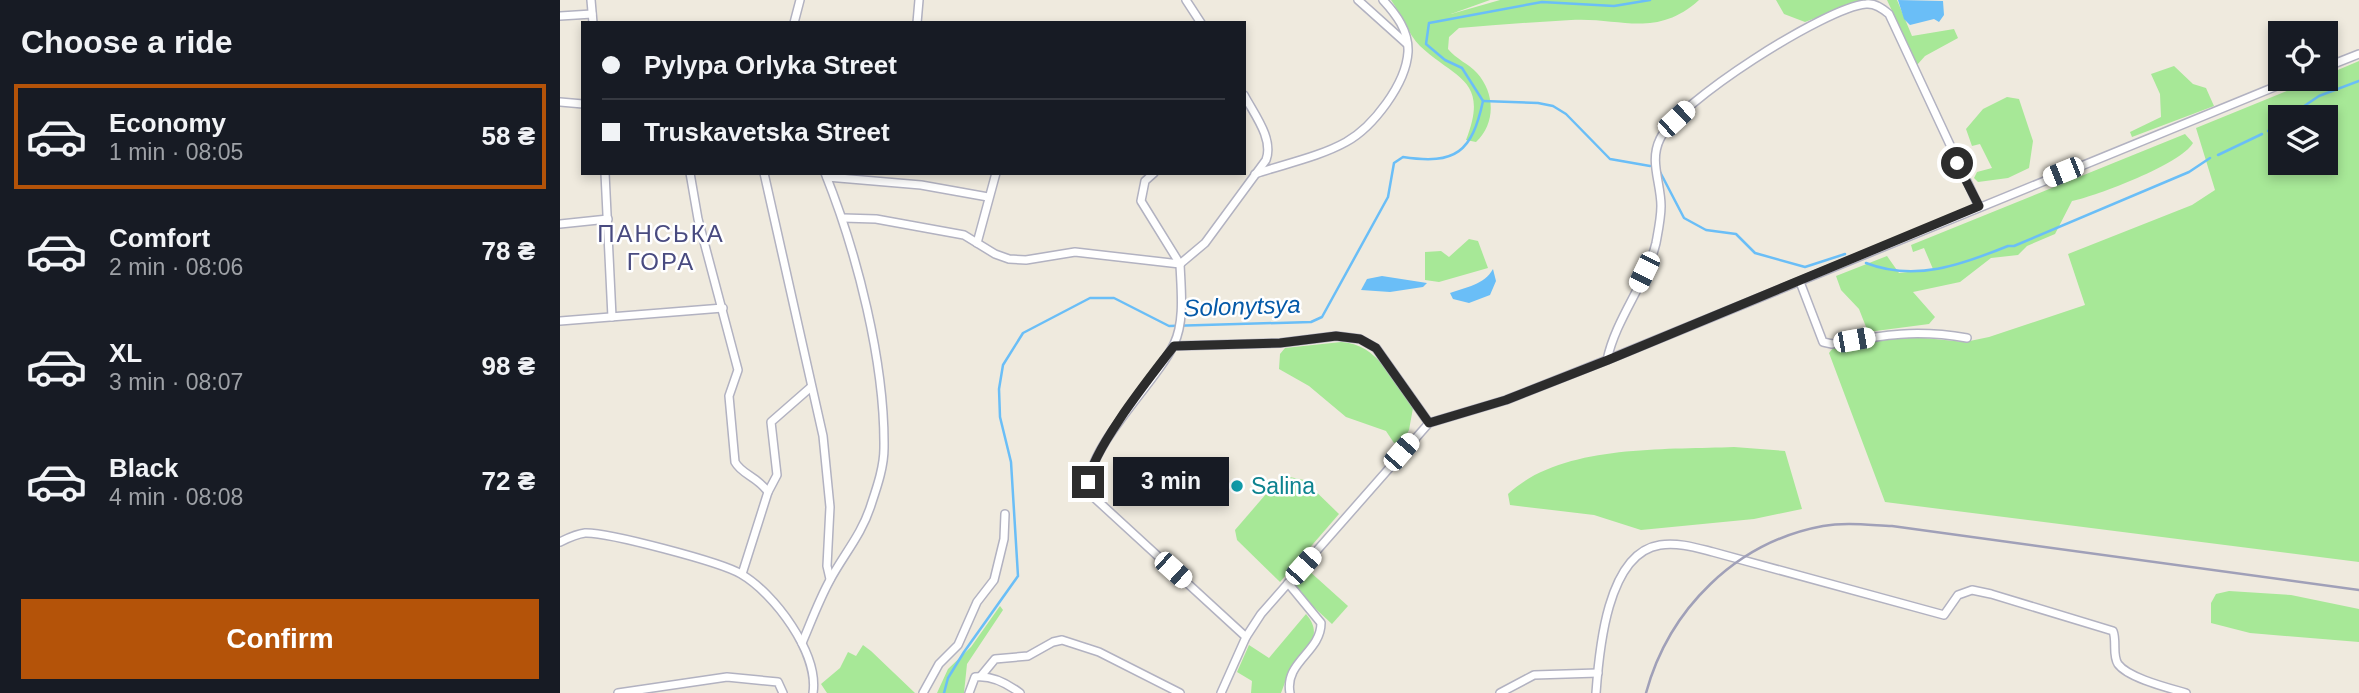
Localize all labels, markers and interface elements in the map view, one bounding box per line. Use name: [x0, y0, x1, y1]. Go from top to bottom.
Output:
map controls: [2268, 21, 2338, 175]
button: locate: [2268, 21, 2338, 91]
text: Choose a ride: [21, 24, 233, 60]
text: Pylypa Orlyka Street: [644, 50, 897, 80]
car: [1654, 97, 1699, 141]
icon: car: [25, 105, 88, 168]
button: layers: [2268, 105, 2338, 175]
text: Economy: [109, 108, 226, 138]
text: Truskavetska Street: [644, 117, 890, 147]
text: 58 ₴: [482, 121, 535, 151]
text: 1 min · 08:05: [109, 139, 243, 165]
route start: [1941, 147, 1973, 179]
car: [2040, 154, 2087, 190]
icon: car: [25, 220, 88, 283]
district label: ПАНСЬКА ГОРА: [597, 220, 725, 275]
text: Comfort: [109, 223, 210, 253]
text: 78 ₴: [482, 236, 535, 266]
car: [1626, 249, 1663, 295]
text: 2 min · 08:06: [109, 254, 243, 280]
water label: Solonytsya: [1183, 290, 1301, 322]
car: [1832, 326, 1877, 354]
icon: car: [25, 335, 88, 398]
text: XL: [109, 338, 142, 368]
text: 98 ₴: [482, 351, 535, 381]
text: 3 min · 08:07: [109, 369, 243, 395]
car: [1380, 429, 1423, 475]
icon: car: [25, 450, 88, 513]
text: Black: [109, 453, 178, 483]
callout: 3 min: [1112, 458, 1228, 506]
text: 72 ₴: [482, 466, 535, 496]
route end: [1072, 466, 1104, 498]
text: 3 min: [1141, 468, 1201, 494]
place label: Salina: [1251, 473, 1315, 499]
marker: Salina: [1229, 478, 1245, 494]
text: 4 min · 08:08: [109, 484, 243, 510]
car: [1282, 543, 1325, 589]
car: [1151, 548, 1196, 592]
button: Confirm: [21, 599, 539, 679]

